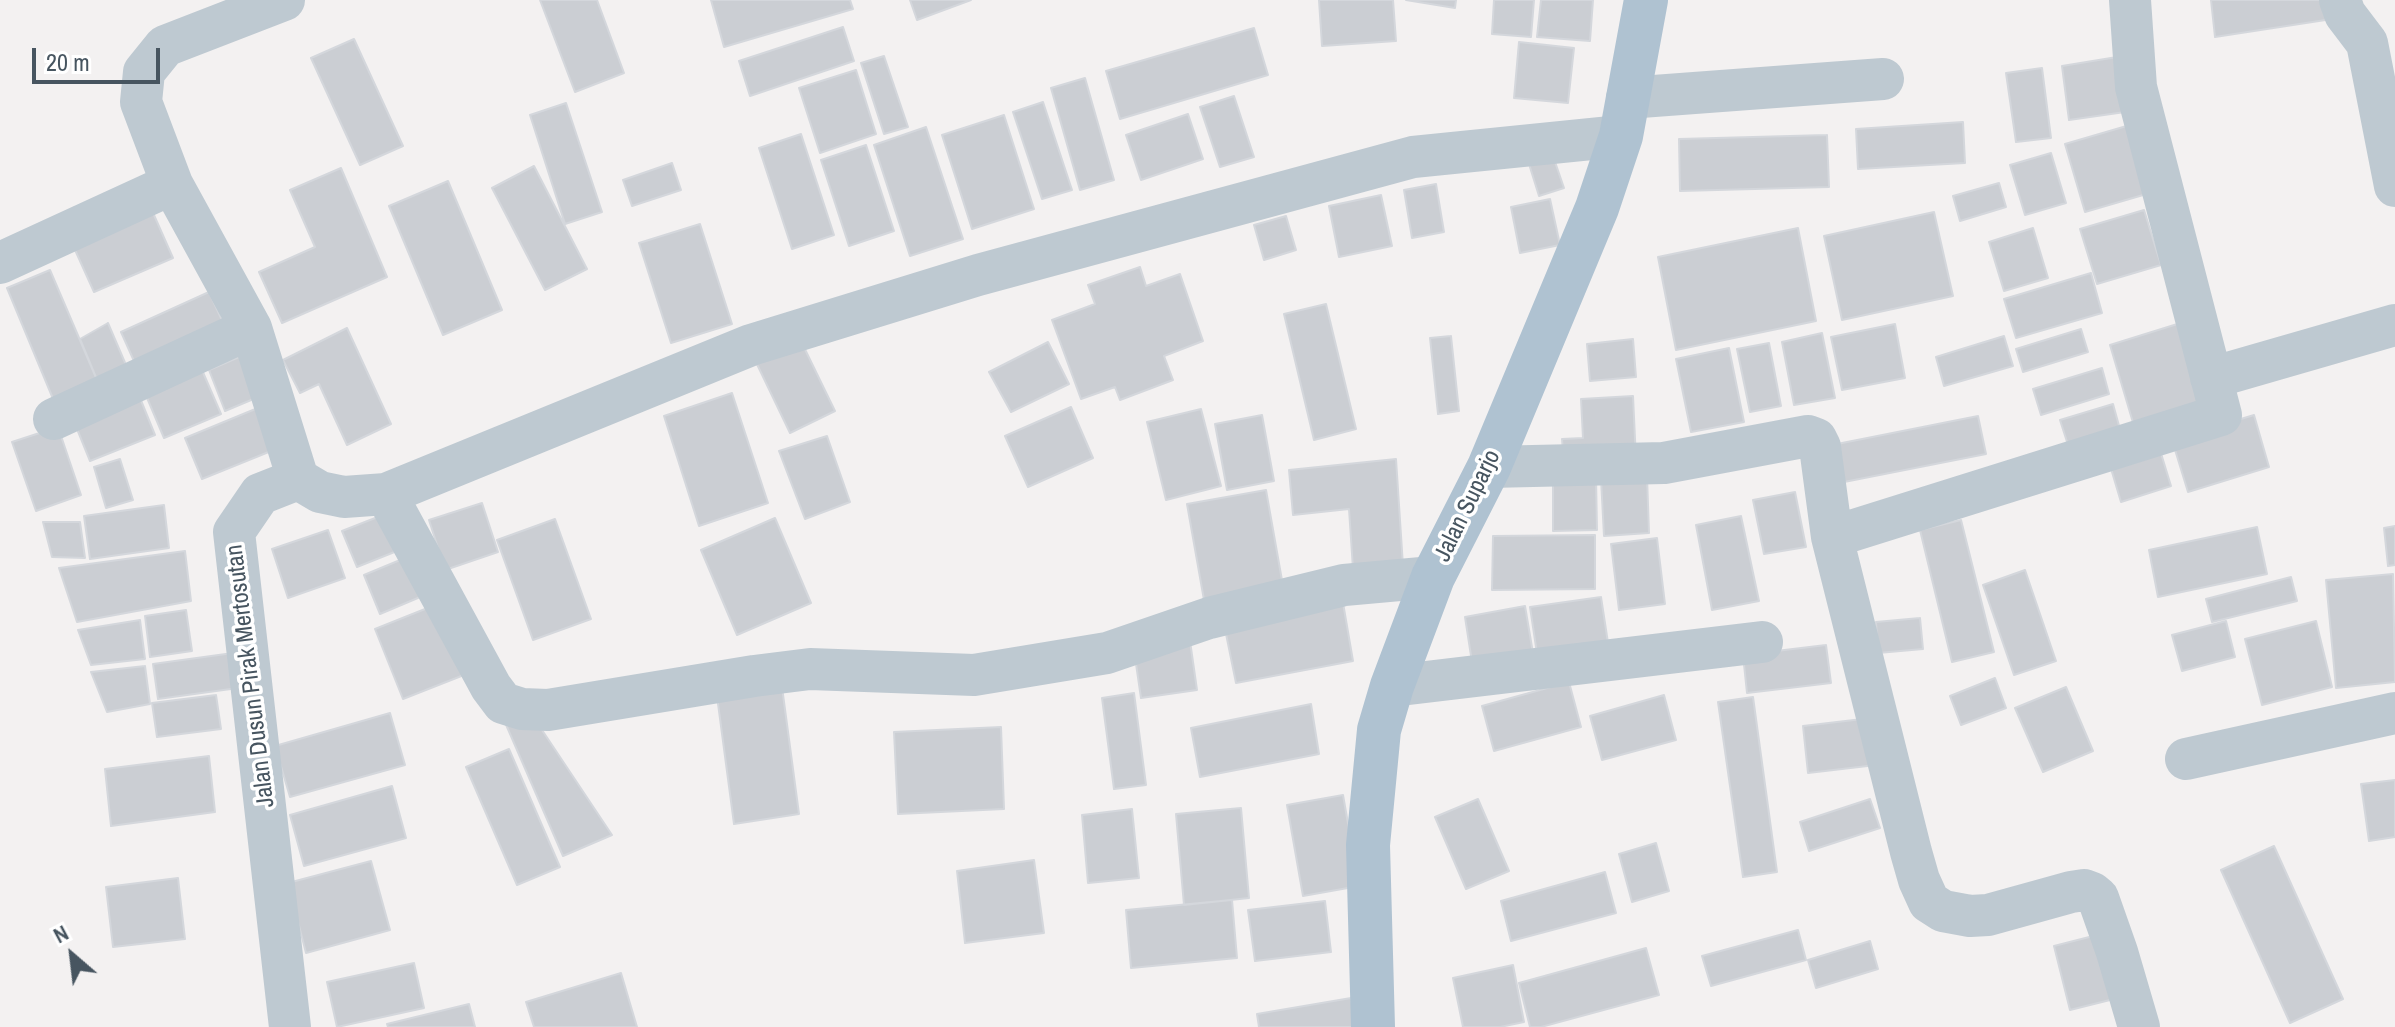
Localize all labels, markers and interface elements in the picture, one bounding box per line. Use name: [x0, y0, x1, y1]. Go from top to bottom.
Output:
scale bar: [36, 32, 164, 82]
text: 20 m: [46, 46, 90, 78]
street label: Jalan Suparjo: [1429, 446, 1507, 566]
street label: Jalan Dusun Pirak Mertosutan: [221, 543, 281, 809]
north arrow: [32, 915, 112, 995]
text: N: [48, 918, 74, 950]

